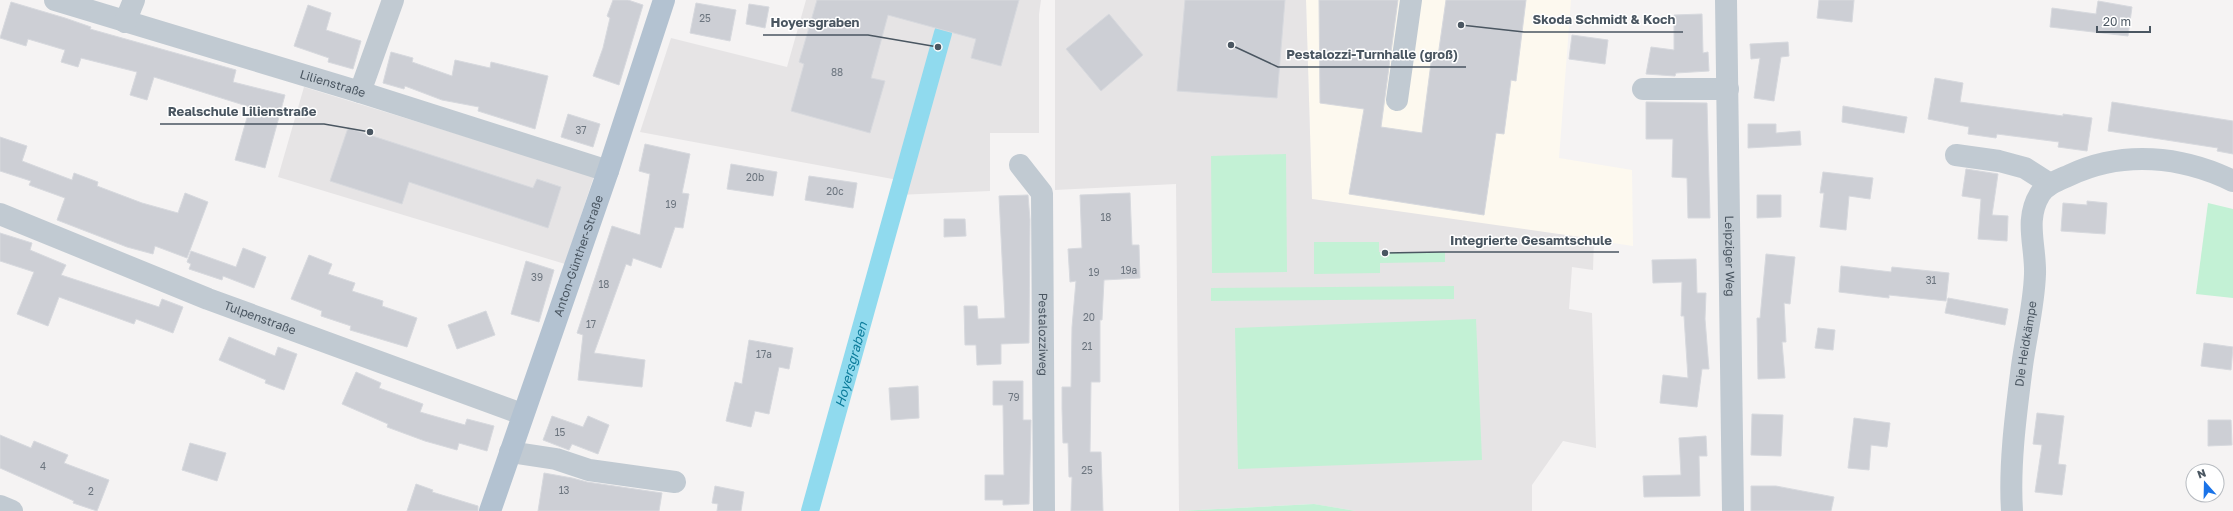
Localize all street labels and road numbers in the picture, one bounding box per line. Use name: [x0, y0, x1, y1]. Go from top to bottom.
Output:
street label: Lilienstraße: [298, 66, 368, 100]
street label: Anton-Günther-Straße: [550, 193, 606, 318]
street label: Leipziger Weg: [1722, 215, 1738, 297]
street label: Pestalozziweg: [1036, 293, 1051, 376]
street label: Tulpenstraße: [222, 297, 298, 338]
street label: Die Heidkämpe: [2011, 300, 2040, 388]

